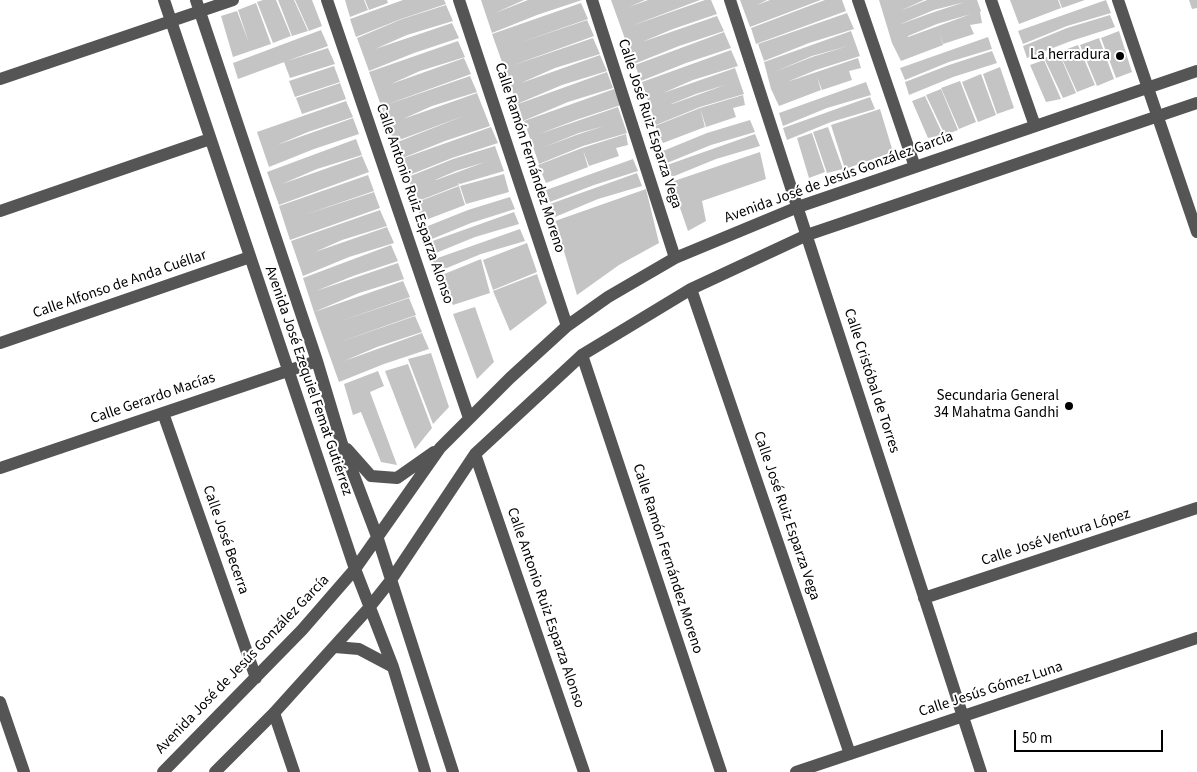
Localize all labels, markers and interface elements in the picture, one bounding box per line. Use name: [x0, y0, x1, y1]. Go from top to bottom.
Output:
street label: Calle José Ruiz Esparza Vega: [613, 37, 685, 211]
place label: La herradura: [1030, 47, 1110, 65]
marker: La herradura: [1114, 50, 1126, 62]
street label: Calle Ramón Fernández Moreno: [490, 61, 568, 255]
street label: Calle Antonio Ruiz Esparza Alonso: [371, 101, 457, 307]
street label: Avenida José de Jesús González García: [722, 128, 956, 228]
street label: Calle Alfonso de Anda Cuéllar: [31, 247, 209, 323]
street label: Avenida José Ezequiel Femat Gutiérrez: [260, 264, 356, 498]
street label: Calle Cristóbal de Torres: [839, 306, 903, 456]
street label: Calle Gerardo Macías: [88, 369, 218, 429]
place label: Secundaria General 34 Mahatma Gandhi: [934, 388, 1059, 423]
marker: Secundaria General 34 Mahatma Gandhi: [1063, 400, 1075, 412]
street label: Calle José Ruiz Esparza Vega: [749, 429, 823, 603]
street label: Calle Ramón Fernández Moreno: [628, 462, 706, 656]
street label: Calle José Becerra: [198, 483, 252, 597]
street label: Calle Antonio Ruiz Esparza Alonso: [502, 505, 588, 711]
street label: Calle José Ventura López: [979, 505, 1133, 571]
street label: Avenida José de Jesús González García: [152, 572, 334, 758]
street label: Calle Jesús Gómez Luna: [917, 658, 1065, 722]
scale bar: [1017, 720, 1166, 752]
text: 50 m: [1022, 728, 1052, 749]

